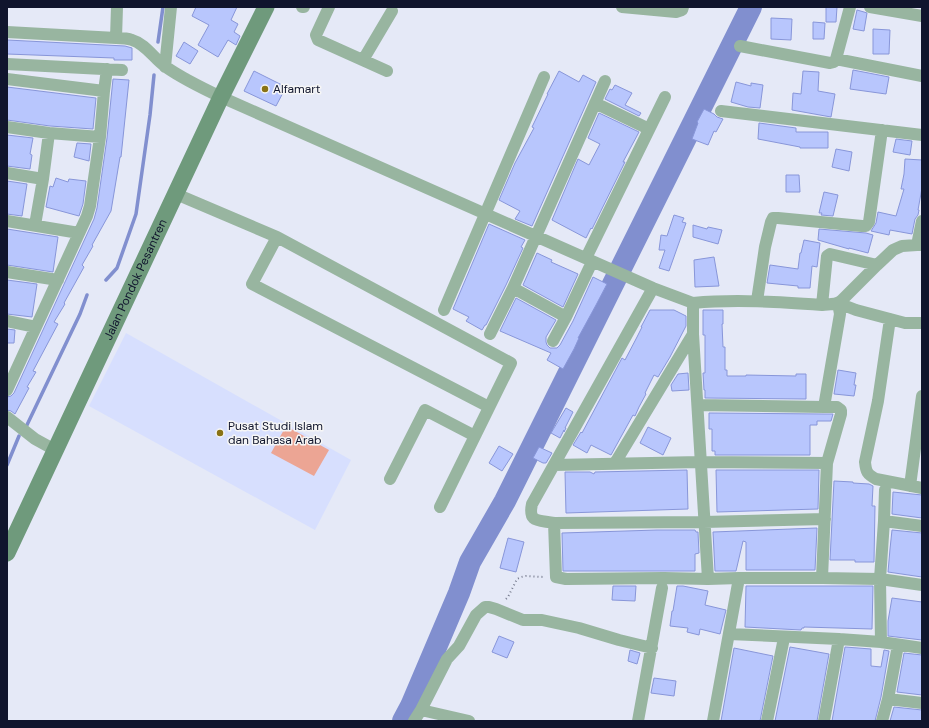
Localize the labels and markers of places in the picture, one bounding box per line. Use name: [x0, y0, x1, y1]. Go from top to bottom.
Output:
place label: Alfamart: [273, 81, 321, 97]
marker: Alfamart: [260, 84, 270, 94]
place label: Pusat Studi Islam dan Bahasa Arab: [228, 418, 323, 448]
marker: Pusat Studi Islam dan Bahasa Arab: [215, 428, 225, 438]

